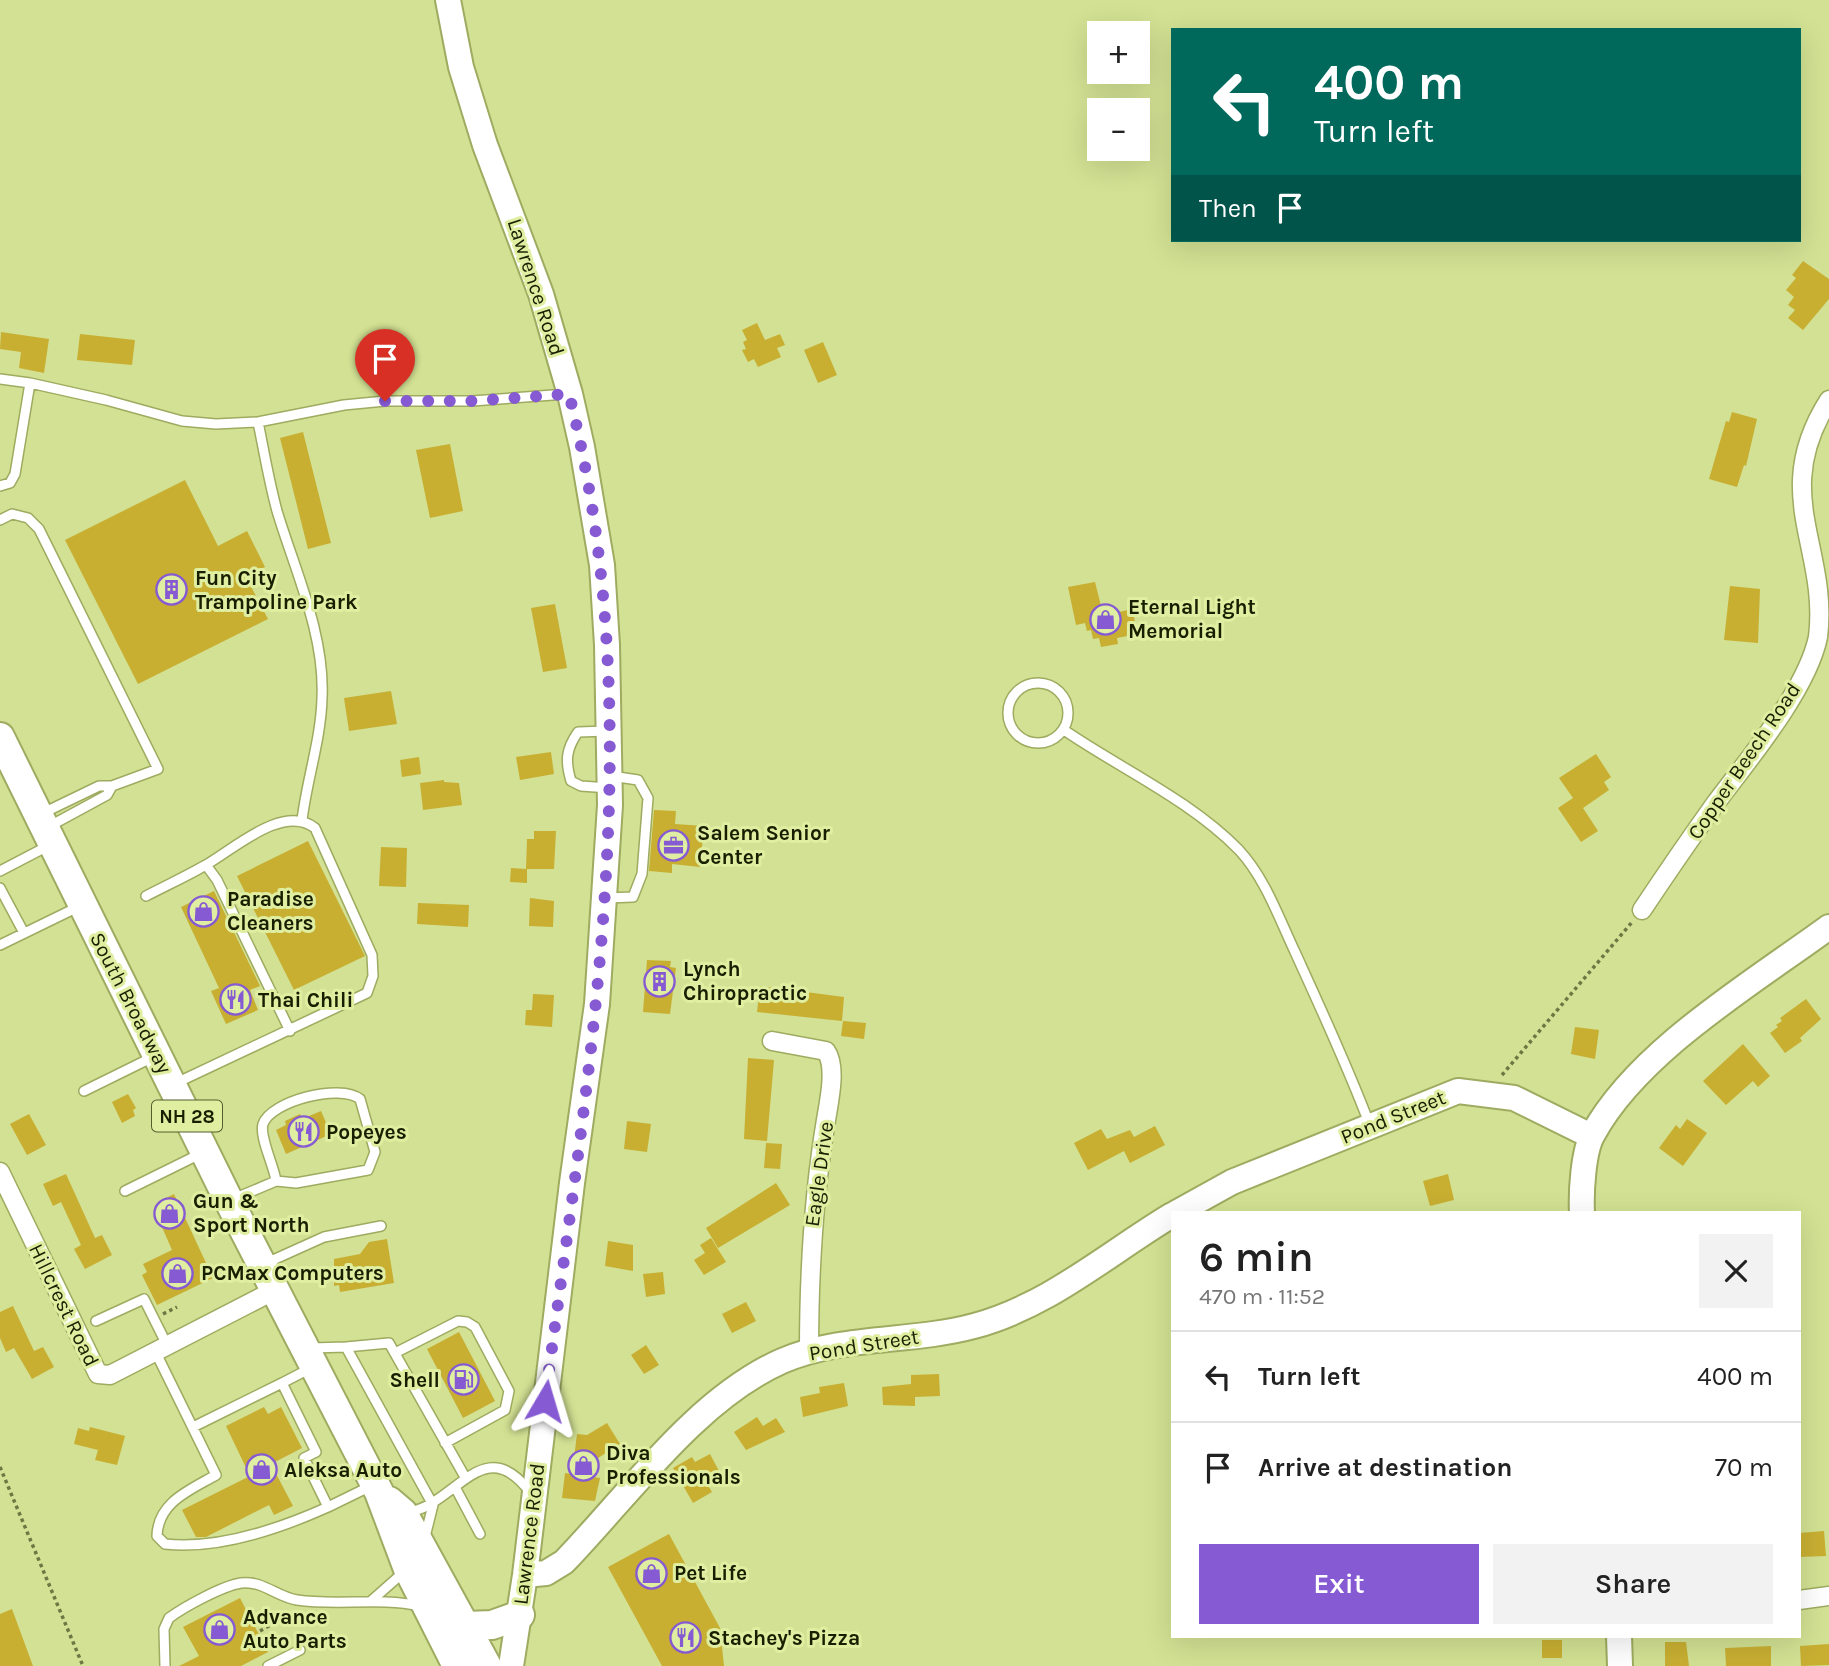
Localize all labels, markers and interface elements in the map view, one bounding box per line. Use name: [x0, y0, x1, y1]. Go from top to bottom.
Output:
map controls: [1087, 21, 1150, 161]
button: +: [1087, 21, 1150, 84]
text: 400 m: [1314, 54, 1464, 111]
icon: left: [1199, 56, 1290, 147]
button: −: [1087, 98, 1150, 161]
text: Turn left: [1314, 113, 1434, 150]
icon: arrive: [1271, 189, 1309, 227]
text: Then: [1199, 193, 1257, 224]
street label: Lawrence Road: [503, 215, 569, 359]
pin: [355, 329, 415, 401]
icon: arrive: [366, 340, 404, 378]
place label: Fun City Trampoline Park: [195, 566, 358, 614]
building icon: Fun City Trampoline Park: [155, 573, 189, 607]
place label: Eternal Light Memorial: [1128, 595, 1256, 643]
shop icon: Eternal Light Memorial: [1088, 602, 1122, 636]
street label: Copper Beech Road: [1683, 678, 1805, 844]
place label: Salem Senior Center: [697, 821, 831, 869]
office icon: Salem Senior Center: [657, 828, 691, 862]
place label: Paradise Cleaners: [227, 887, 314, 935]
shop icon: Paradise Cleaners: [187, 894, 221, 928]
street label: South Broadway: [85, 928, 177, 1078]
place label: Lynch Chiropractic: [683, 957, 807, 1005]
building icon: Lynch Chiropractic: [643, 964, 677, 998]
restaurant icon: Thai Chili: [218, 983, 252, 1017]
place label: Thai Chili: [258, 988, 353, 1012]
street label: Pond Street: [1337, 1085, 1449, 1149]
road number: NH 28: [152, 1100, 222, 1132]
restaurant icon: Popeyes: [286, 1115, 320, 1149]
place label: Popeyes: [326, 1120, 407, 1144]
street label: Eagle Drive: [800, 1120, 838, 1228]
place label: Gun & Sport North: [193, 1189, 309, 1237]
shop icon: Gun & Sport North: [153, 1196, 187, 1230]
text: 6 min: [1199, 1232, 1314, 1282]
button: close: [1699, 1234, 1773, 1308]
street label: Hillcrest Road: [24, 1240, 104, 1370]
shop icon: PCMax Computers: [161, 1256, 195, 1290]
place label: PCMax Computers: [201, 1261, 384, 1285]
text: 470 m · 11:52: [1199, 1283, 1325, 1310]
street label: Pond Street: [807, 1324, 921, 1366]
icon: left: [1199, 1358, 1237, 1396]
text: Turn left: [1258, 1361, 1360, 1392]
text: 400 m: [1697, 1361, 1773, 1392]
fuel station icon: Shell: [446, 1363, 480, 1397]
position arrow: [508, 1364, 582, 1438]
place label: Shell: [390, 1368, 440, 1392]
place label: Diva Professionals: [606, 1441, 741, 1489]
shop icon: Diva Professionals: [566, 1448, 600, 1482]
icon: arrive: [1199, 1449, 1237, 1487]
text: Arrive at destination: [1258, 1452, 1512, 1483]
text: 70 m: [1715, 1452, 1773, 1483]
shop icon: Aleksa Auto: [244, 1453, 278, 1487]
place label: Aleksa Auto: [284, 1458, 402, 1482]
street label: Lawrence Road: [508, 1462, 550, 1606]
button: Exit: [1199, 1544, 1479, 1624]
button: Share: [1493, 1544, 1773, 1624]
shop icon: Pet Life: [634, 1556, 668, 1590]
place label: Pet Life: [674, 1561, 747, 1585]
place label: Advance Auto Parts: [243, 1605, 347, 1653]
shop icon: Advance Auto Parts: [203, 1612, 237, 1646]
restaurant icon: Stachey's Pizza: [668, 1621, 702, 1655]
place label: Stachey's Pizza: [708, 1626, 860, 1650]

